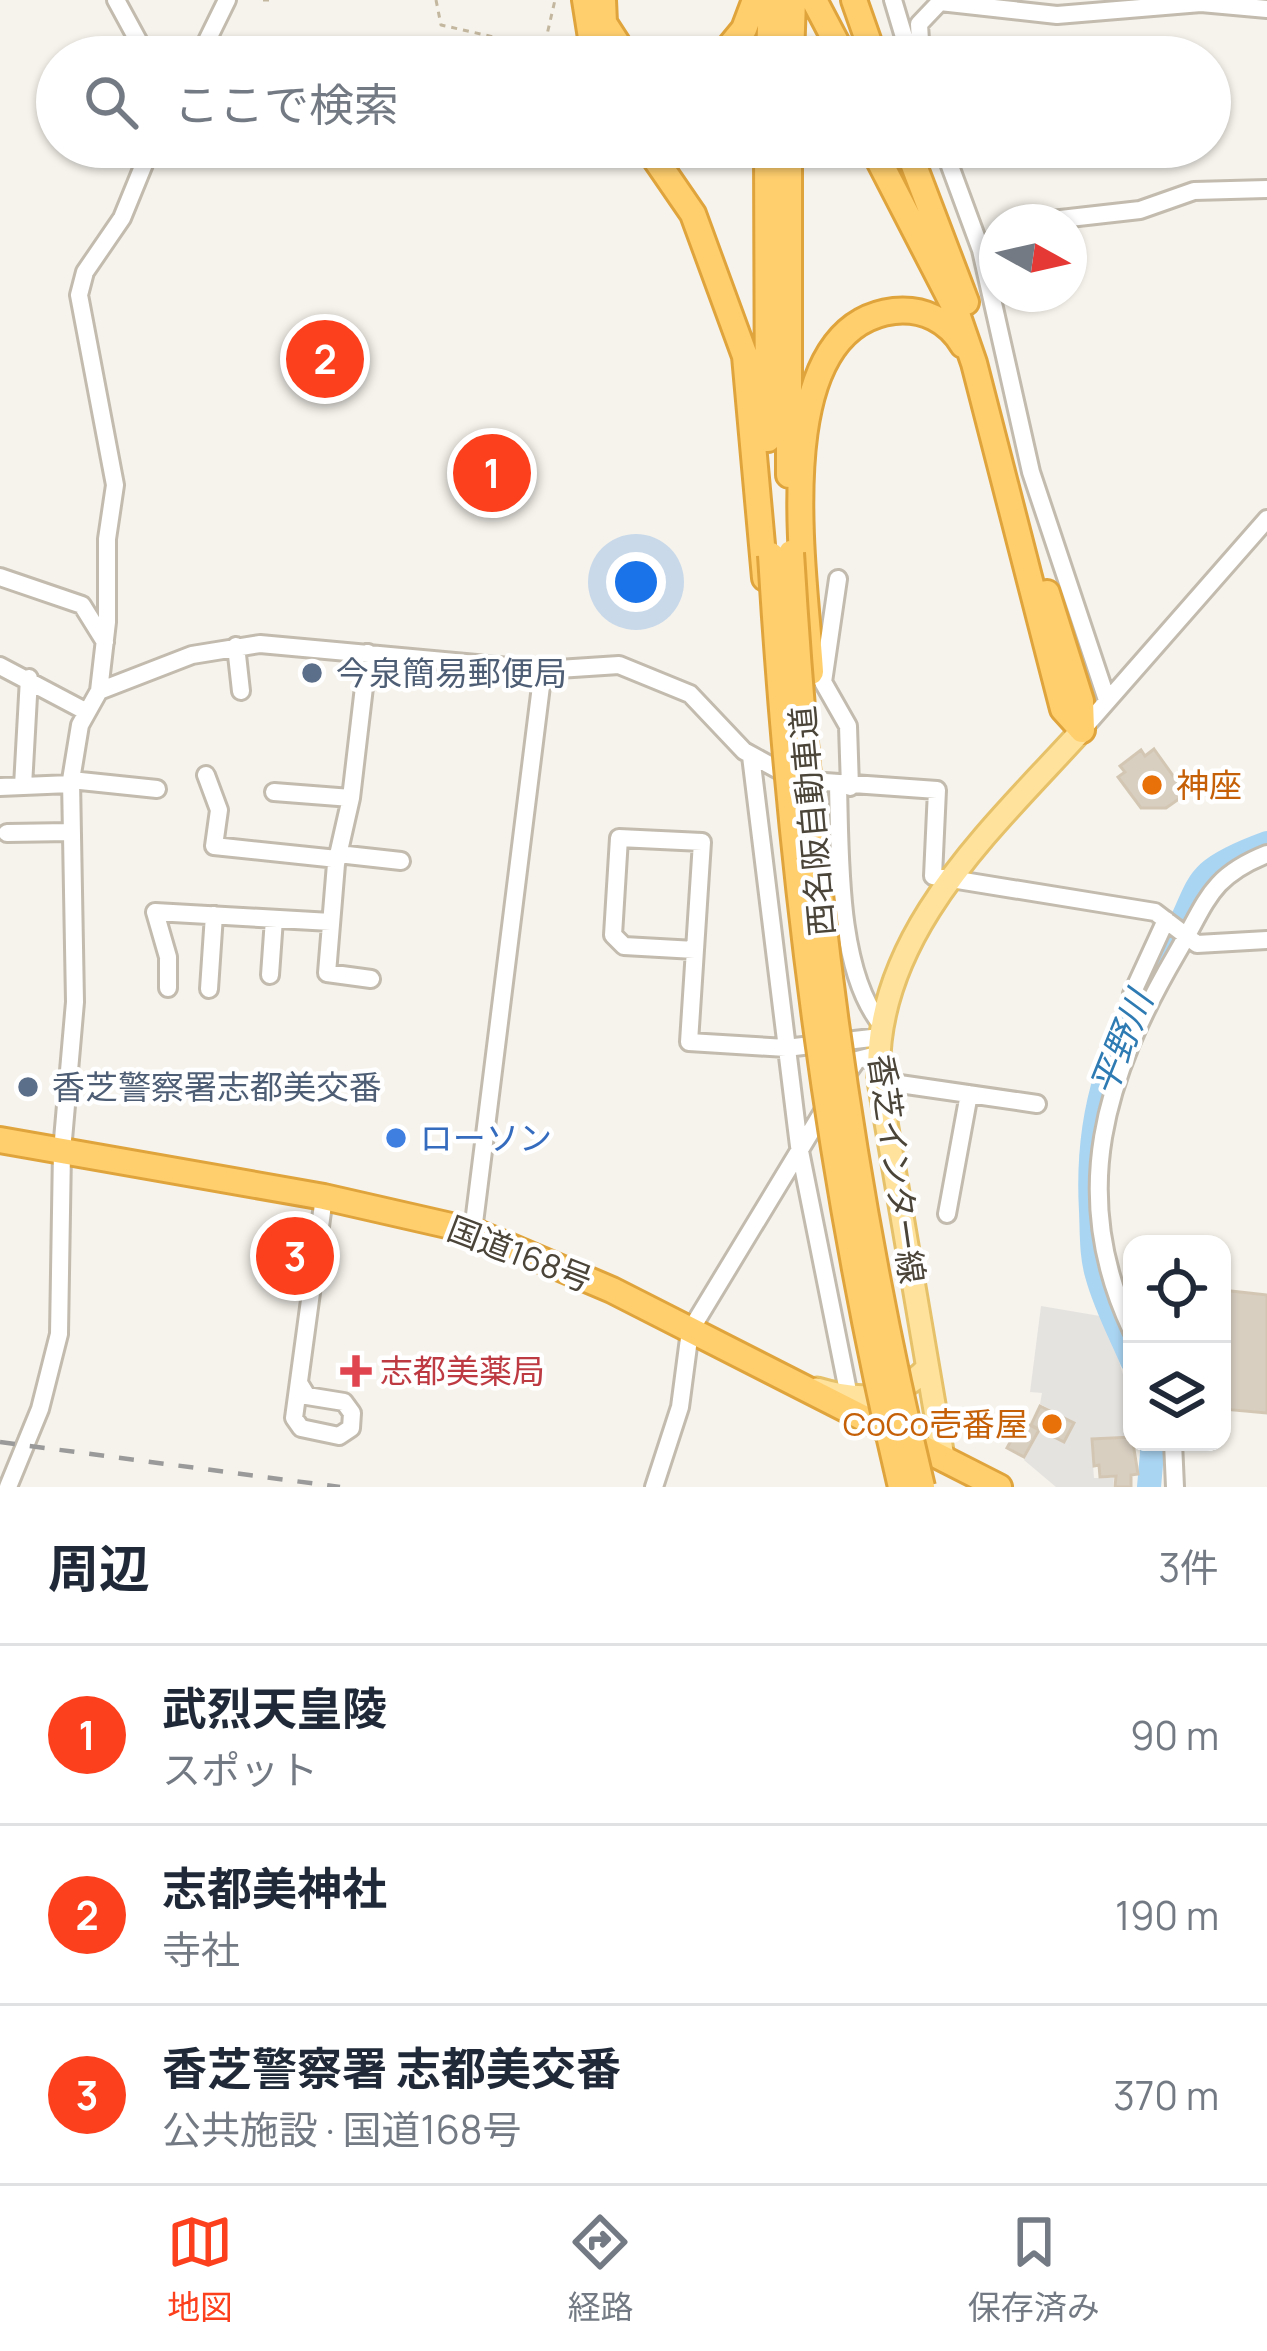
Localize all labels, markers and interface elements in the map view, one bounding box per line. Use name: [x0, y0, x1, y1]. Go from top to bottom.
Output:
search box: [36, 36, 1231, 168]
icon: search: [78, 69, 144, 135]
text: ここで検索: [174, 73, 399, 135]
north arrow: [979, 204, 1087, 312]
pin: 2: [286, 314, 364, 404]
pin: 1: [453, 428, 531, 518]
your location: [606, 552, 666, 612]
place label: 今泉簡易郵便局: [336, 650, 567, 695]
marker: 今泉簡易郵便局: [299, 660, 325, 686]
street label: 西名阪自動車道: [779, 704, 844, 938]
place label: 神座: [1176, 762, 1242, 807]
marker: 神座: [1139, 772, 1165, 798]
water label: 平野川: [1078, 980, 1165, 1102]
street label: 香芝インター線: [859, 1051, 936, 1286]
place label: 香芝警察署志都美交番: [52, 1064, 382, 1109]
marker: 香芝警察署志都美交番: [15, 1074, 41, 1100]
place label: ローソン: [420, 1115, 552, 1160]
marker: ローソン: [383, 1125, 409, 1151]
street label: 国道168号: [441, 1205, 599, 1302]
pin: 3: [256, 1211, 334, 1301]
map controls: [1123, 1235, 1231, 1451]
button: locate: [1123, 1235, 1231, 1343]
button: layers: [1123, 1343, 1231, 1451]
place label: 志都美薬局: [380, 1348, 545, 1393]
marker: 志都美薬局: [343, 1358, 369, 1384]
place label: CoCo壱番屋: [843, 1401, 1028, 1446]
marker: CoCo壱番屋: [1039, 1411, 1065, 1437]
text: 周辺: [48, 1533, 150, 1602]
text: 3件: [1158, 1540, 1219, 1594]
text: 武烈天皇陵: [162, 1677, 387, 1739]
text: 1: [78, 1708, 96, 1762]
text: 90 m: [1130, 1708, 1219, 1762]
text: スポット: [162, 1742, 318, 1796]
text: 志都美神社: [162, 1857, 387, 1919]
text: 2: [75, 1888, 99, 1942]
text: 190 m: [1115, 1888, 1219, 1942]
text: 寺社: [162, 1922, 240, 1976]
text: 香芝警察署 志都美交番: [162, 2037, 621, 2099]
text: 3: [76, 2068, 98, 2122]
text: 370 m: [1113, 2068, 1219, 2122]
text: 公共施設 · 国道168号: [162, 2102, 521, 2156]
tab: 地図: [167, 2209, 233, 2329]
tab: 経路: [567, 2209, 633, 2329]
tab: 保存済み: [968, 2209, 1100, 2329]

